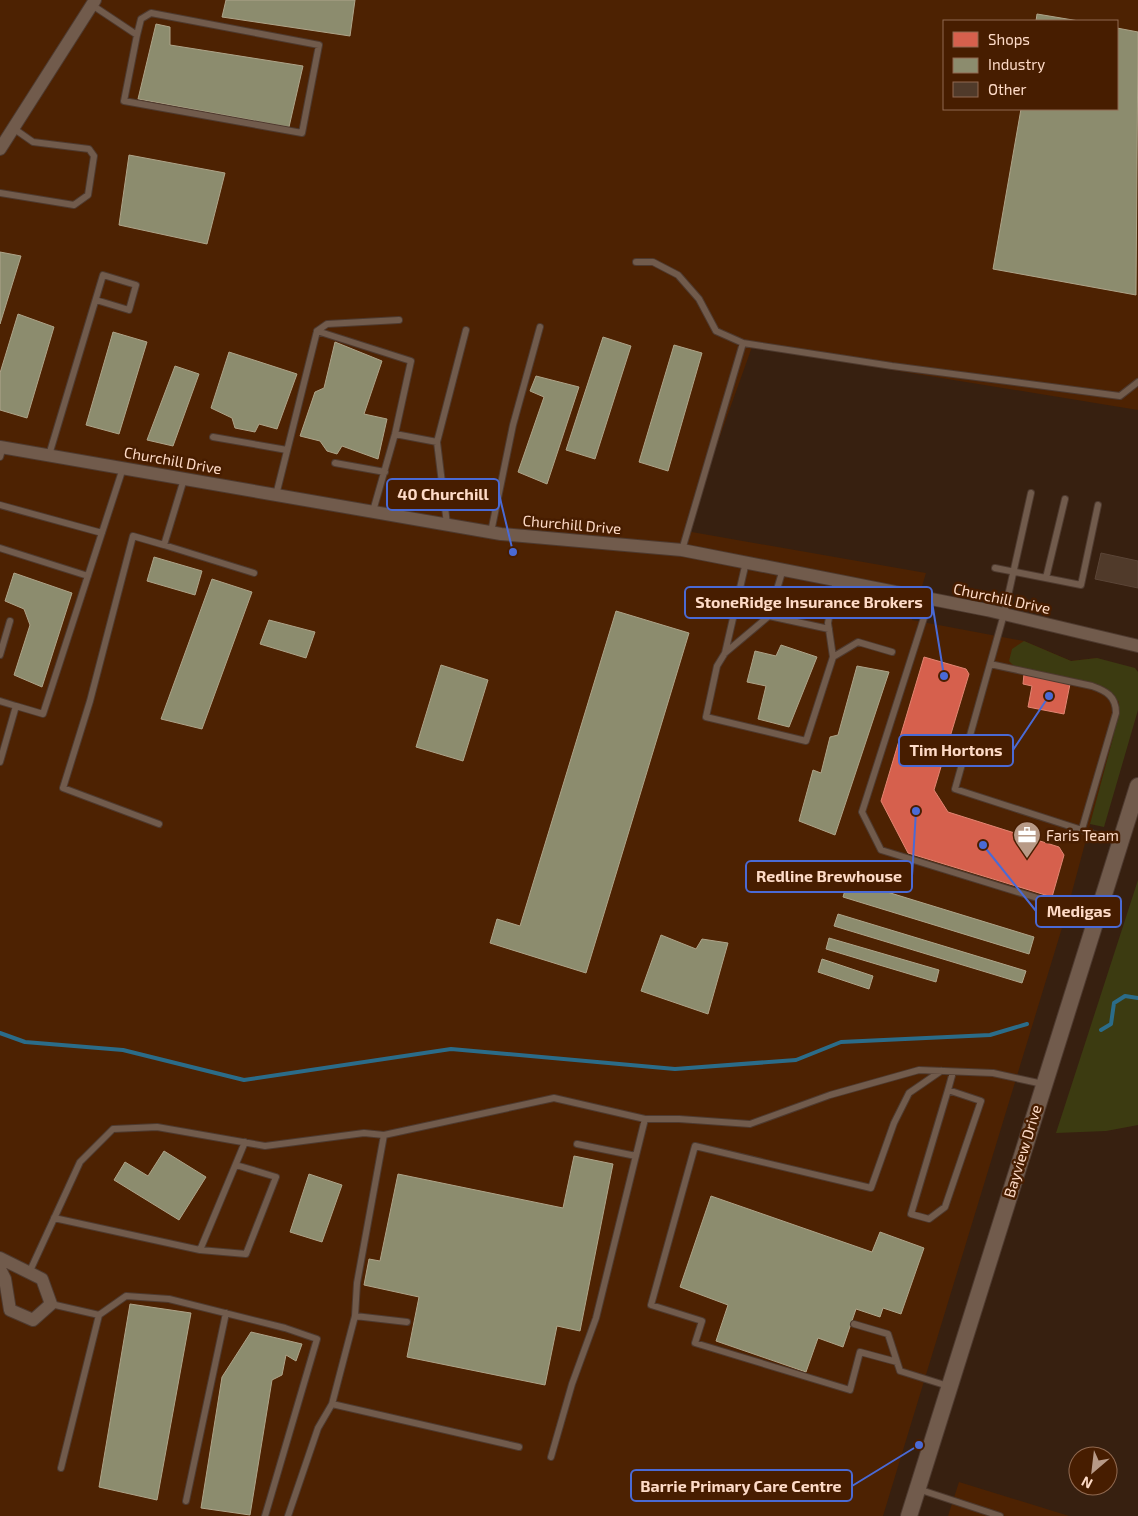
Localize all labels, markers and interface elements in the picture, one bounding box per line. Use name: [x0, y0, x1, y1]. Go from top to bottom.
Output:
legend: [943, 20, 1118, 110]
text: Shops: [988, 30, 1030, 48]
text: Industry: [988, 55, 1045, 73]
text: Other: [988, 80, 1027, 98]
street label: Churchill Drive: [123, 443, 223, 477]
callout: 40 Churchill: [387, 479, 499, 510]
text: 40 Churchill: [397, 484, 490, 503]
street label: Churchill Drive: [522, 511, 622, 537]
street label: Churchill Drive: [952, 579, 1052, 617]
callout: StoneRidge Insurance Brokers: [685, 587, 932, 618]
text: StoneRidge Insurance Brokers: [695, 592, 923, 611]
callout: Tim Hortons: [899, 735, 1013, 766]
text: Tim Hortons: [909, 740, 1003, 759]
office icon: Faris Team: [1012, 820, 1042, 859]
place label: Faris Team: [1046, 826, 1119, 844]
callout: Redline Brewhouse: [746, 861, 912, 892]
text: Redline Brewhouse: [756, 866, 902, 885]
callout: Medigas: [1036, 896, 1121, 927]
text: Medigas: [1047, 901, 1111, 920]
street label: Bayview Drive: [999, 1102, 1045, 1200]
north arrow: [1068, 1446, 1118, 1496]
callout: Barrie Primary Care Centre: [631, 1470, 852, 1501]
text: N: [1078, 1473, 1095, 1493]
text: Barrie Primary Care Centre: [640, 1476, 842, 1496]

